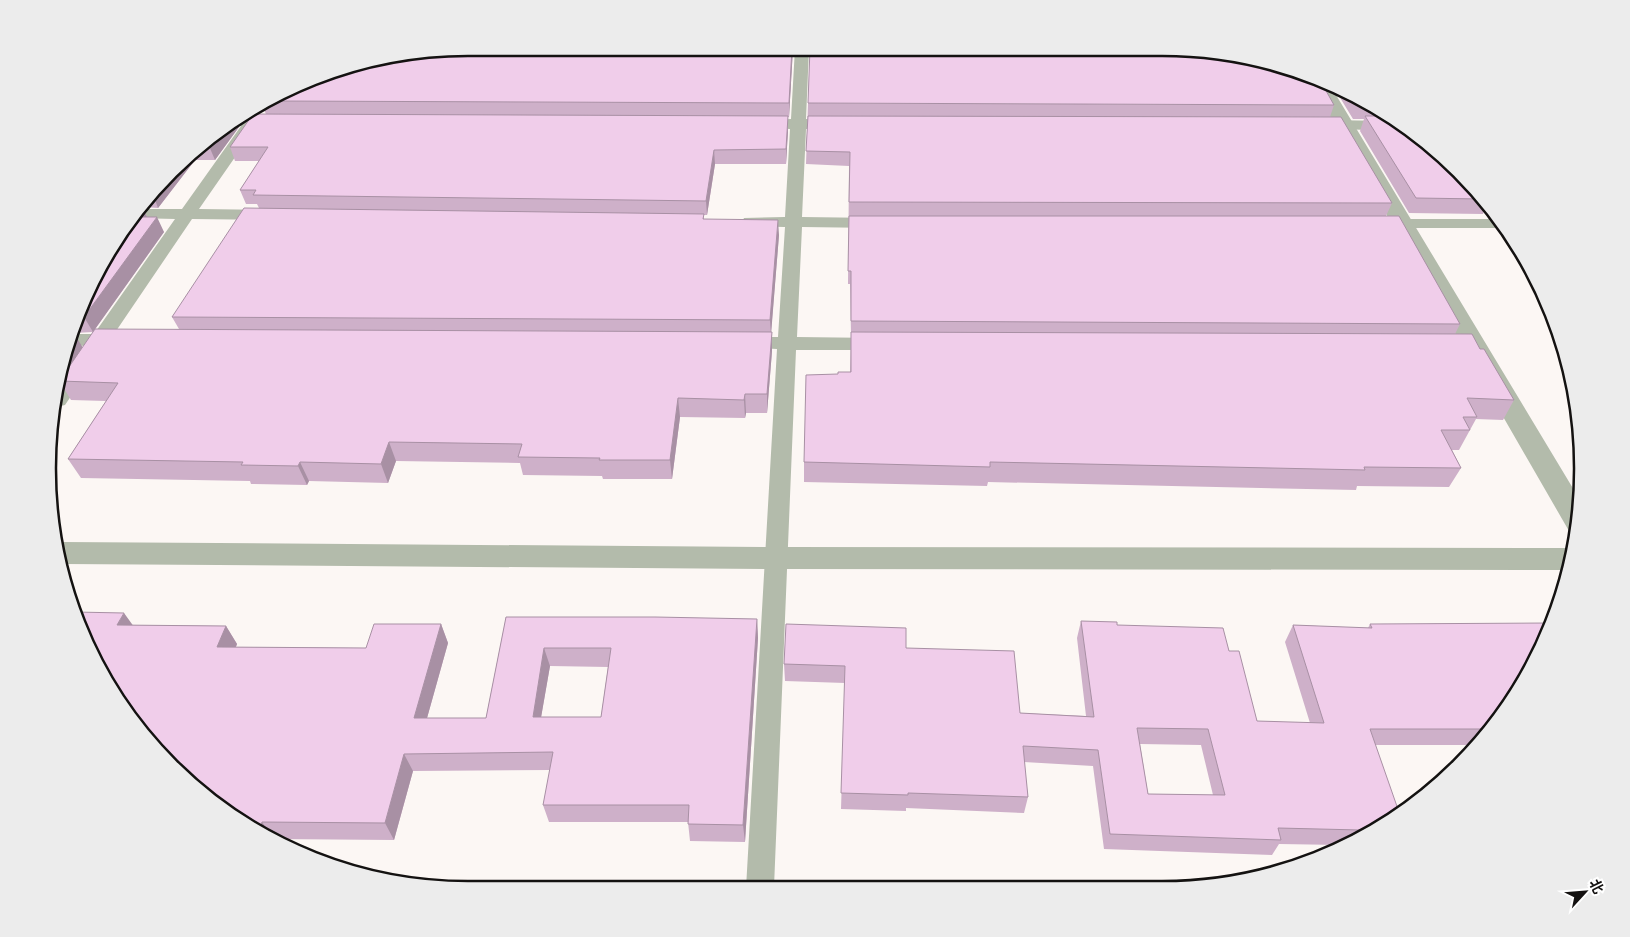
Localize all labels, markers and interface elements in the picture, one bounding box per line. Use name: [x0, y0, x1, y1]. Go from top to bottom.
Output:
north arrow: [1560, 867, 1610, 917]
text: 北: [1586, 876, 1609, 897]

